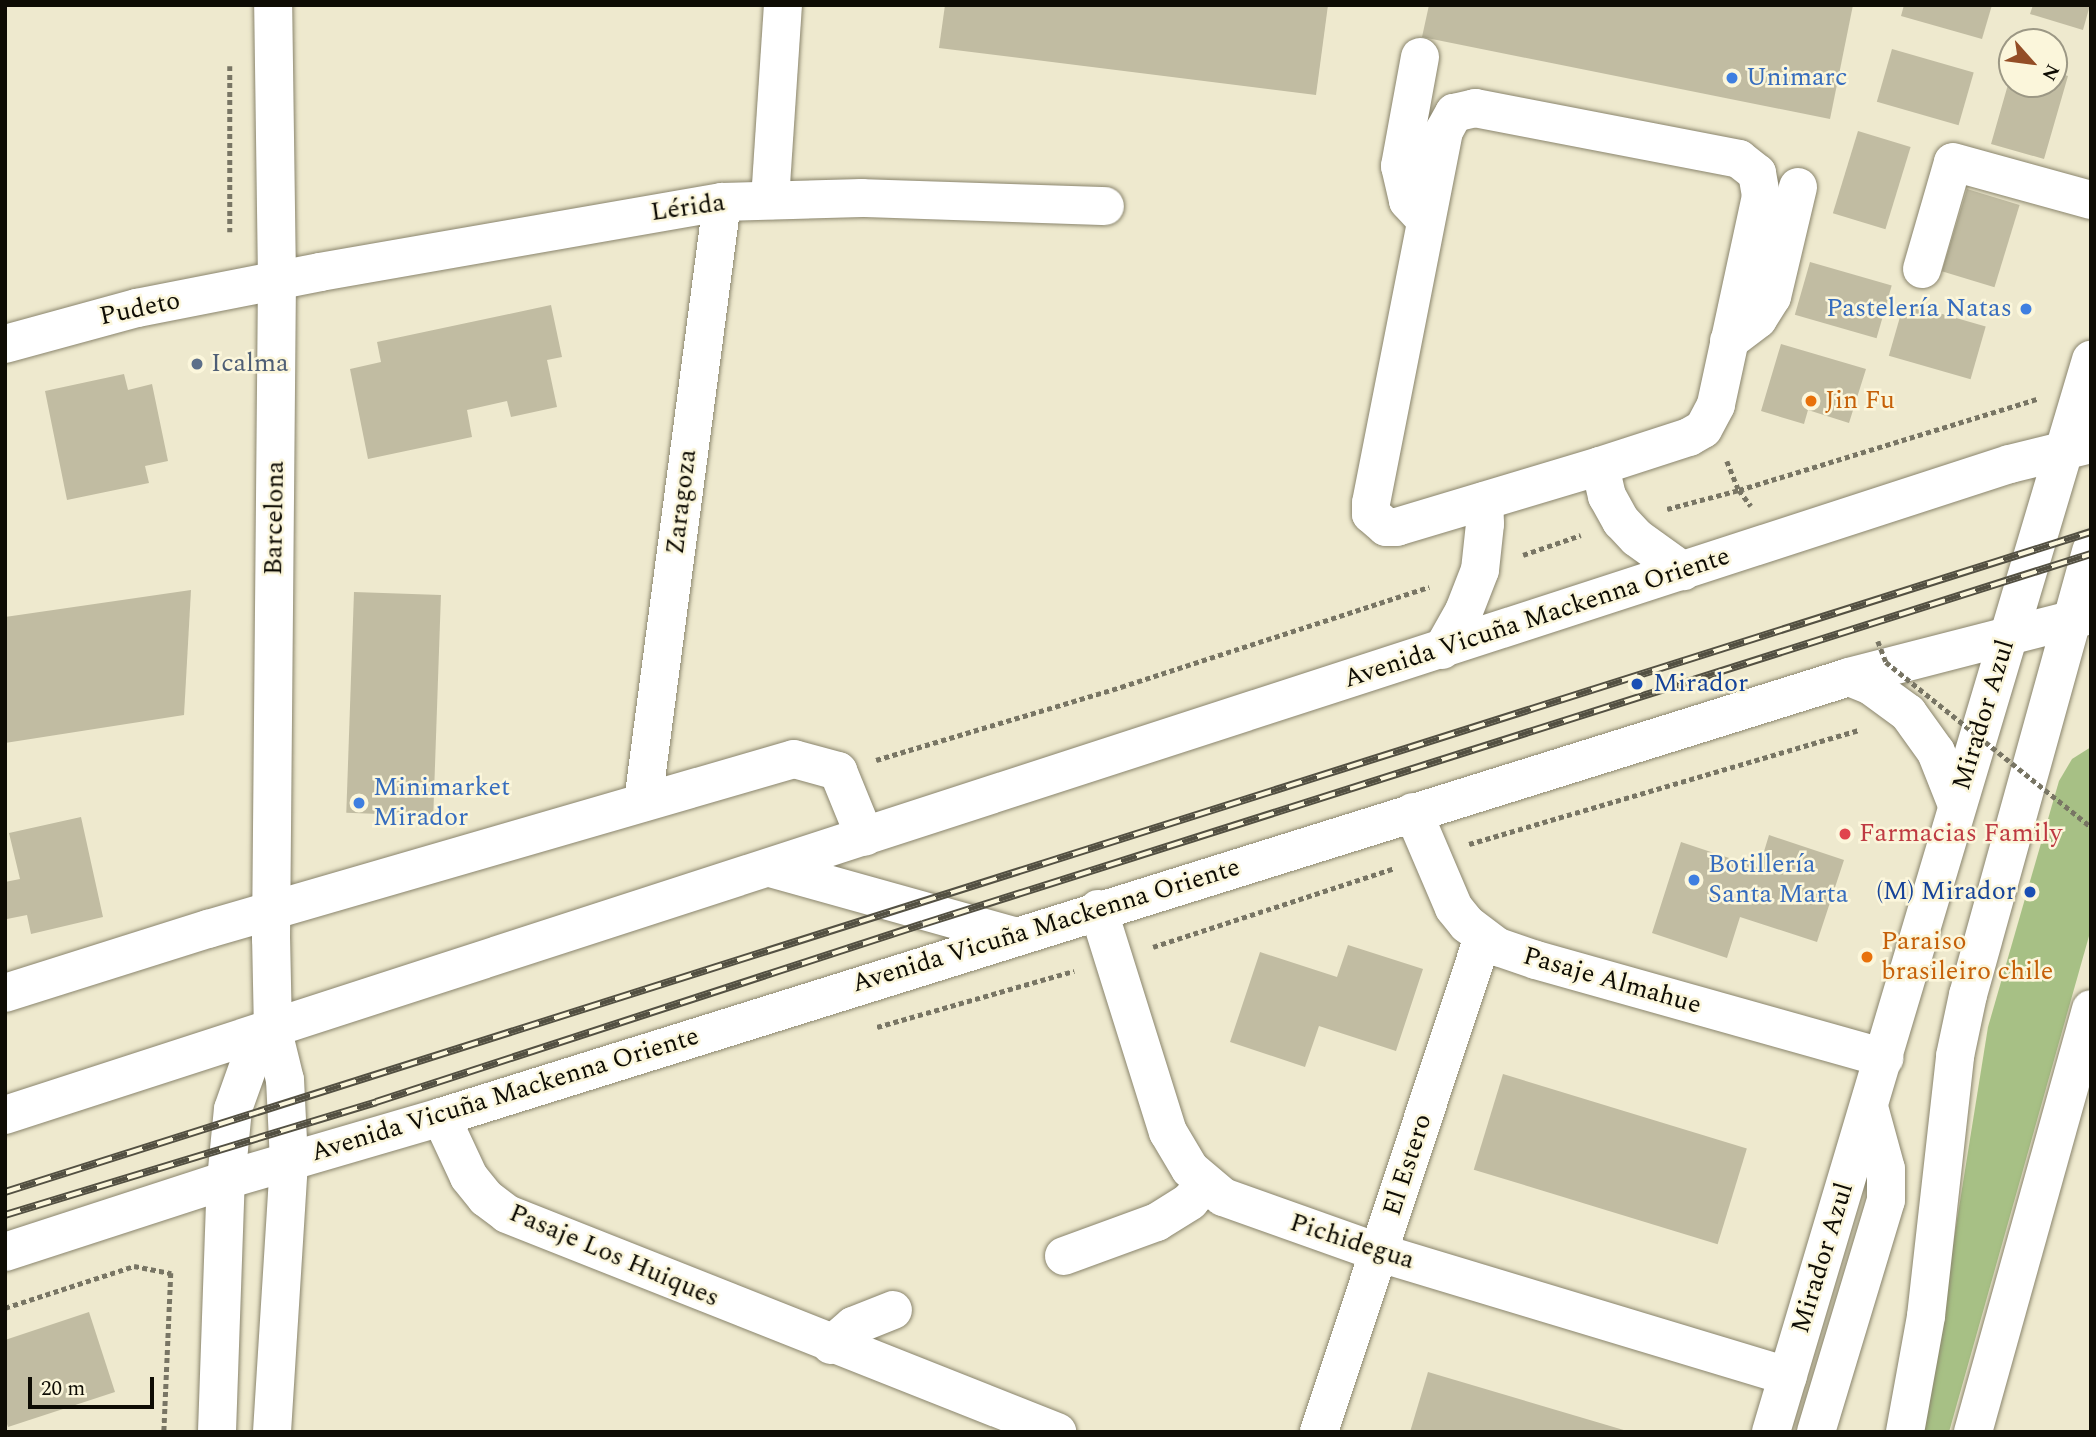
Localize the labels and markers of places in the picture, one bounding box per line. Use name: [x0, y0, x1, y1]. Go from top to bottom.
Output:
place label: Unimarc: [1746, 62, 1847, 94]
marker: Unimarc: [1724, 70, 1740, 86]
place label: Pastelería Natas: [1826, 293, 2012, 325]
marker: Pastelería Natas: [2018, 301, 2034, 317]
place label: Icalma: [211, 348, 289, 380]
marker: Icalma: [189, 356, 205, 372]
place label: Jin Fu: [1825, 385, 1895, 417]
marker: Jin Fu: [1803, 393, 1819, 409]
place label: Mirador: [1653, 668, 1748, 700]
marker: Mirador: [1627, 674, 1647, 694]
place label: Minimarket Mirador: [373, 772, 510, 834]
marker: Minimarket Mirador: [351, 795, 367, 811]
place label: Farmacias Family: [1859, 818, 2062, 850]
marker: Farmacias Family: [1837, 826, 1853, 842]
place label: Botillería Santa Marta: [1708, 849, 1848, 910]
marker: Botillería Santa Marta: [1686, 872, 1702, 888]
place label: (M) Mirador: [1876, 876, 2016, 908]
marker: (M) Mirador: [2022, 884, 2038, 900]
place label: Paraiso brasileiro chile: [1881, 926, 2053, 988]
marker: Paraiso brasileiro chile: [1859, 949, 1875, 965]

